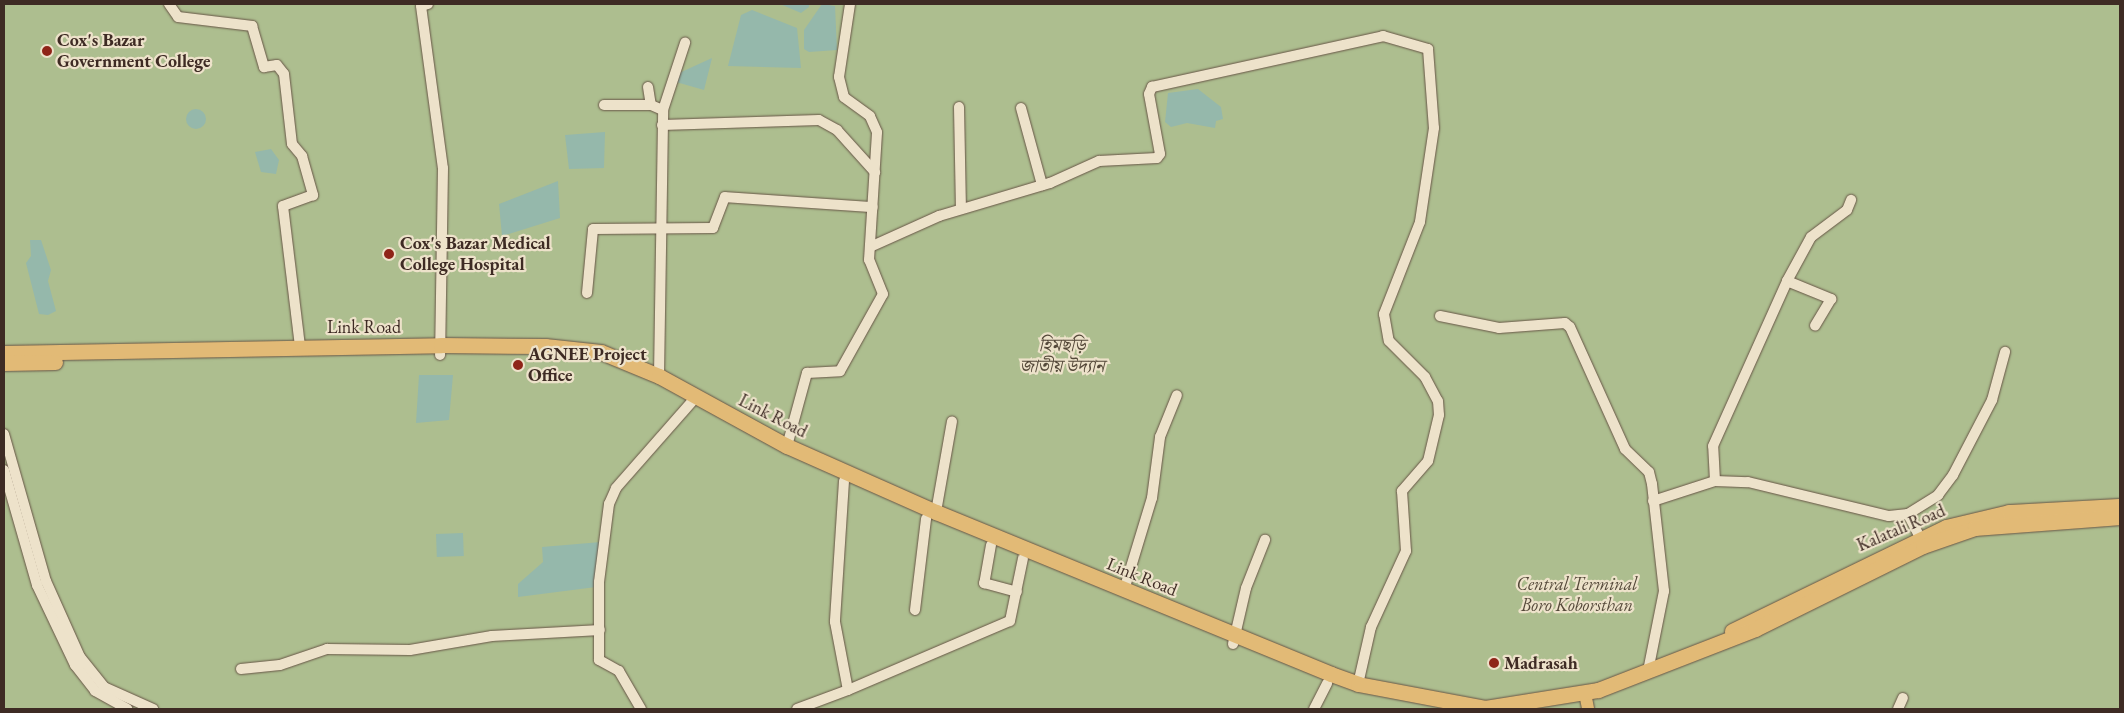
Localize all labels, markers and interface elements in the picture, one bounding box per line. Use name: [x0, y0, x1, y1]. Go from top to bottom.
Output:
place label: Cox's Bazar Government College: [57, 30, 211, 72]
marker: Cox's Bazar Government College: [41, 45, 53, 57]
place label: Cox's Bazar Medical College Hospital: [400, 233, 551, 276]
marker: Cox's Bazar Medical College Hospital: [382, 247, 396, 261]
street label: Link Road: [327, 316, 401, 338]
park label: হিমছড়ি জাতীয় উদ্যান: [1019, 335, 1105, 378]
place label: AGNEE Project Office: [528, 344, 647, 386]
marker: AGNEE Project Office: [512, 359, 524, 371]
street label: Link Road: [735, 390, 811, 442]
street label: Kalatali Road: [1854, 500, 1948, 556]
street label: Link Road: [1104, 553, 1180, 601]
park label: Central Terminal Boro Koborsthan: [1517, 574, 1637, 616]
place label: Madrasah: [1504, 652, 1578, 674]
marker: Madrasah: [1488, 657, 1500, 669]

